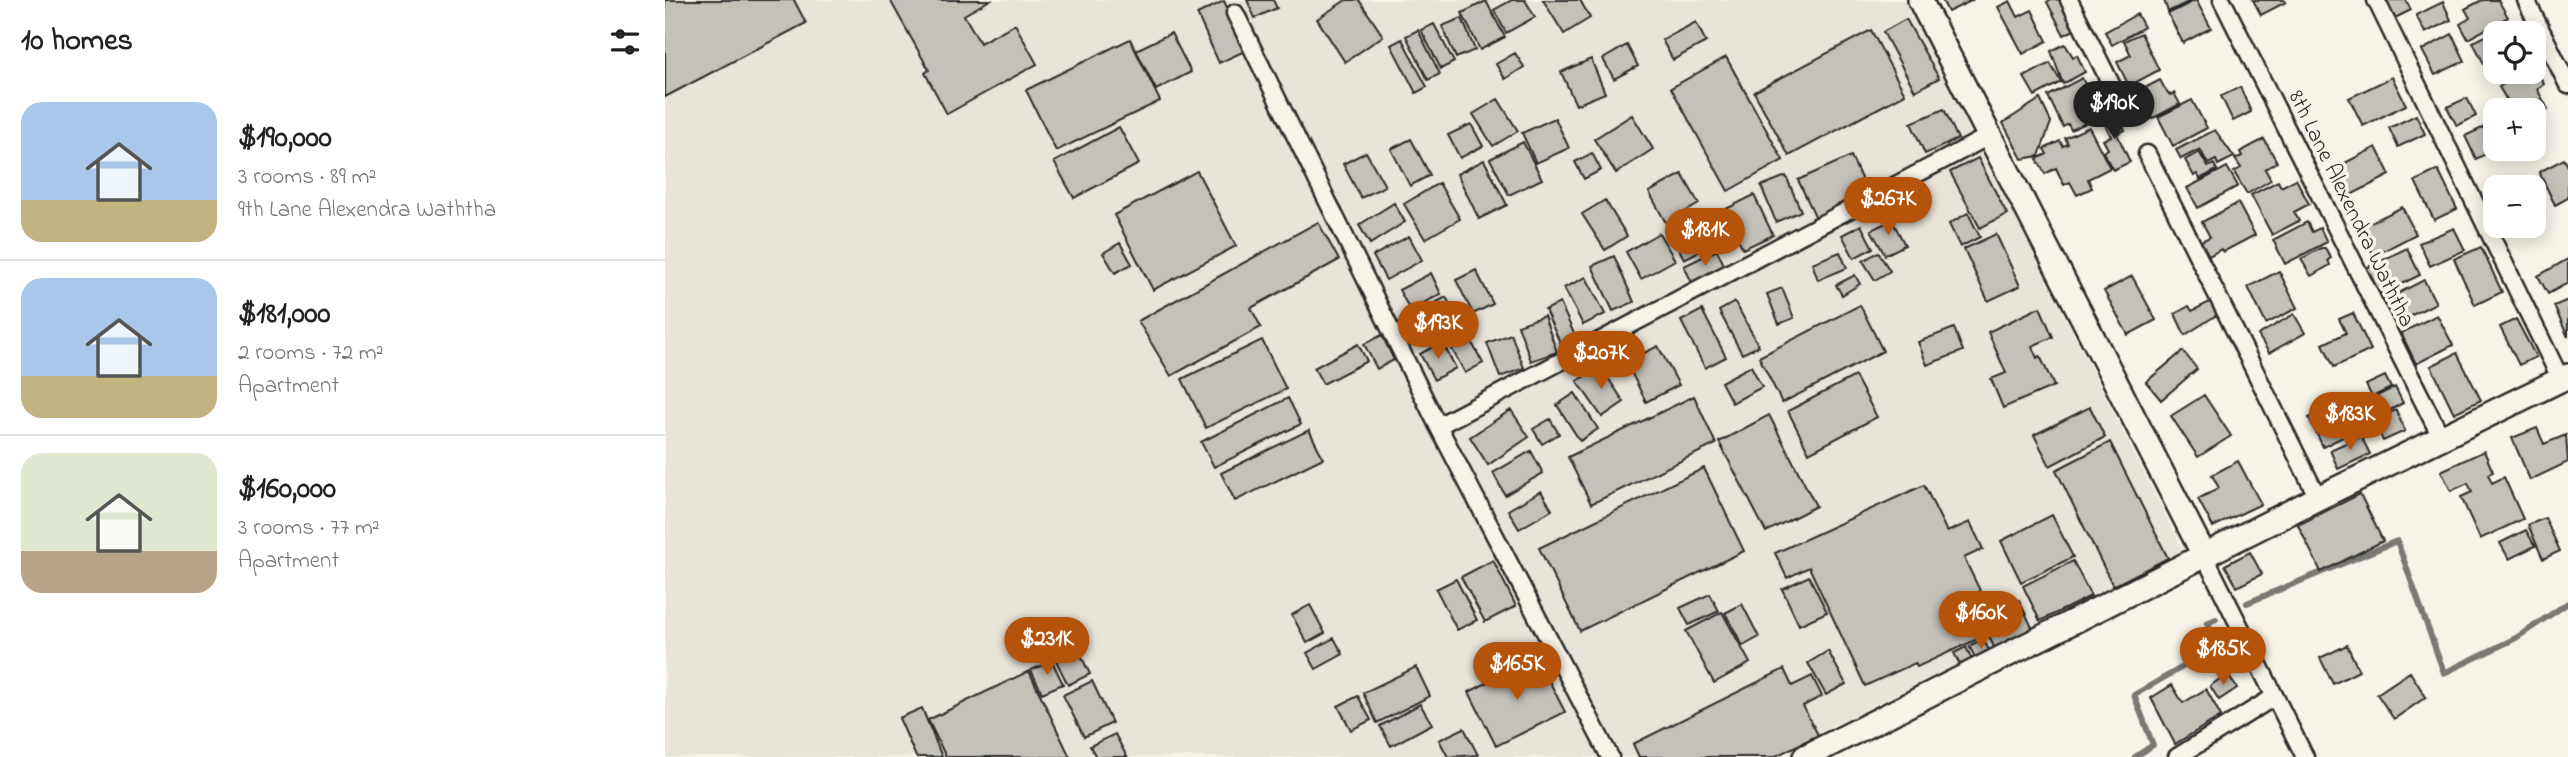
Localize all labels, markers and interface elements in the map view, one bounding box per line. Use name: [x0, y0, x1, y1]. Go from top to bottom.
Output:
text: 10 homes: [21, 20, 133, 64]
map controls: [2483, 21, 2546, 238]
button: locate: [2483, 21, 2546, 84]
icon: filters: [606, 23, 644, 61]
pin: $190K: [2065, 82, 2163, 141]
street label: 8th Lane Alexendra Waththa: [2279, 85, 2423, 333]
text: $190K: [2089, 87, 2139, 120]
button: +: [2483, 98, 2546, 161]
text: $190,000: [238, 117, 332, 161]
icon: home: [77, 130, 161, 214]
text: 3 rooms · 89 m²: [238, 161, 376, 194]
button: −: [2483, 175, 2546, 238]
pin: $267K: [1839, 177, 1937, 237]
text: $267K: [1860, 183, 1916, 216]
text: 9th Lane Alexendra Waththa: [238, 194, 496, 227]
pin: $181K: [1656, 208, 1754, 268]
text: $181K: [1681, 214, 1729, 247]
text: $181,000: [238, 293, 331, 337]
pin: $193K: [1389, 302, 1487, 361]
icon: home: [77, 306, 161, 390]
text: $193K: [1414, 307, 1462, 340]
pin: $207K: [1552, 332, 1650, 391]
text: 2 rooms · 72 m²: [238, 337, 384, 370]
text: $207K: [1573, 337, 1629, 370]
text: Apartment: [238, 370, 339, 403]
pin: $183K: [2301, 392, 2399, 452]
text: $183K: [2325, 398, 2375, 431]
text: $160,000: [238, 468, 336, 512]
icon: home: [77, 481, 161, 565]
text: 3 rooms · 77 m²: [238, 512, 380, 545]
text: Apartment: [238, 545, 339, 578]
pin: $160K: [1932, 592, 2030, 651]
text: $160K: [1955, 597, 2007, 630]
pin: $231K: [998, 618, 1096, 677]
text: $231K: [1020, 623, 1074, 656]
pin: $185K: [2174, 628, 2272, 687]
text: $185K: [2196, 633, 2250, 666]
pin: $165K: [1468, 642, 1566, 702]
text: $165K: [1489, 648, 1545, 681]

